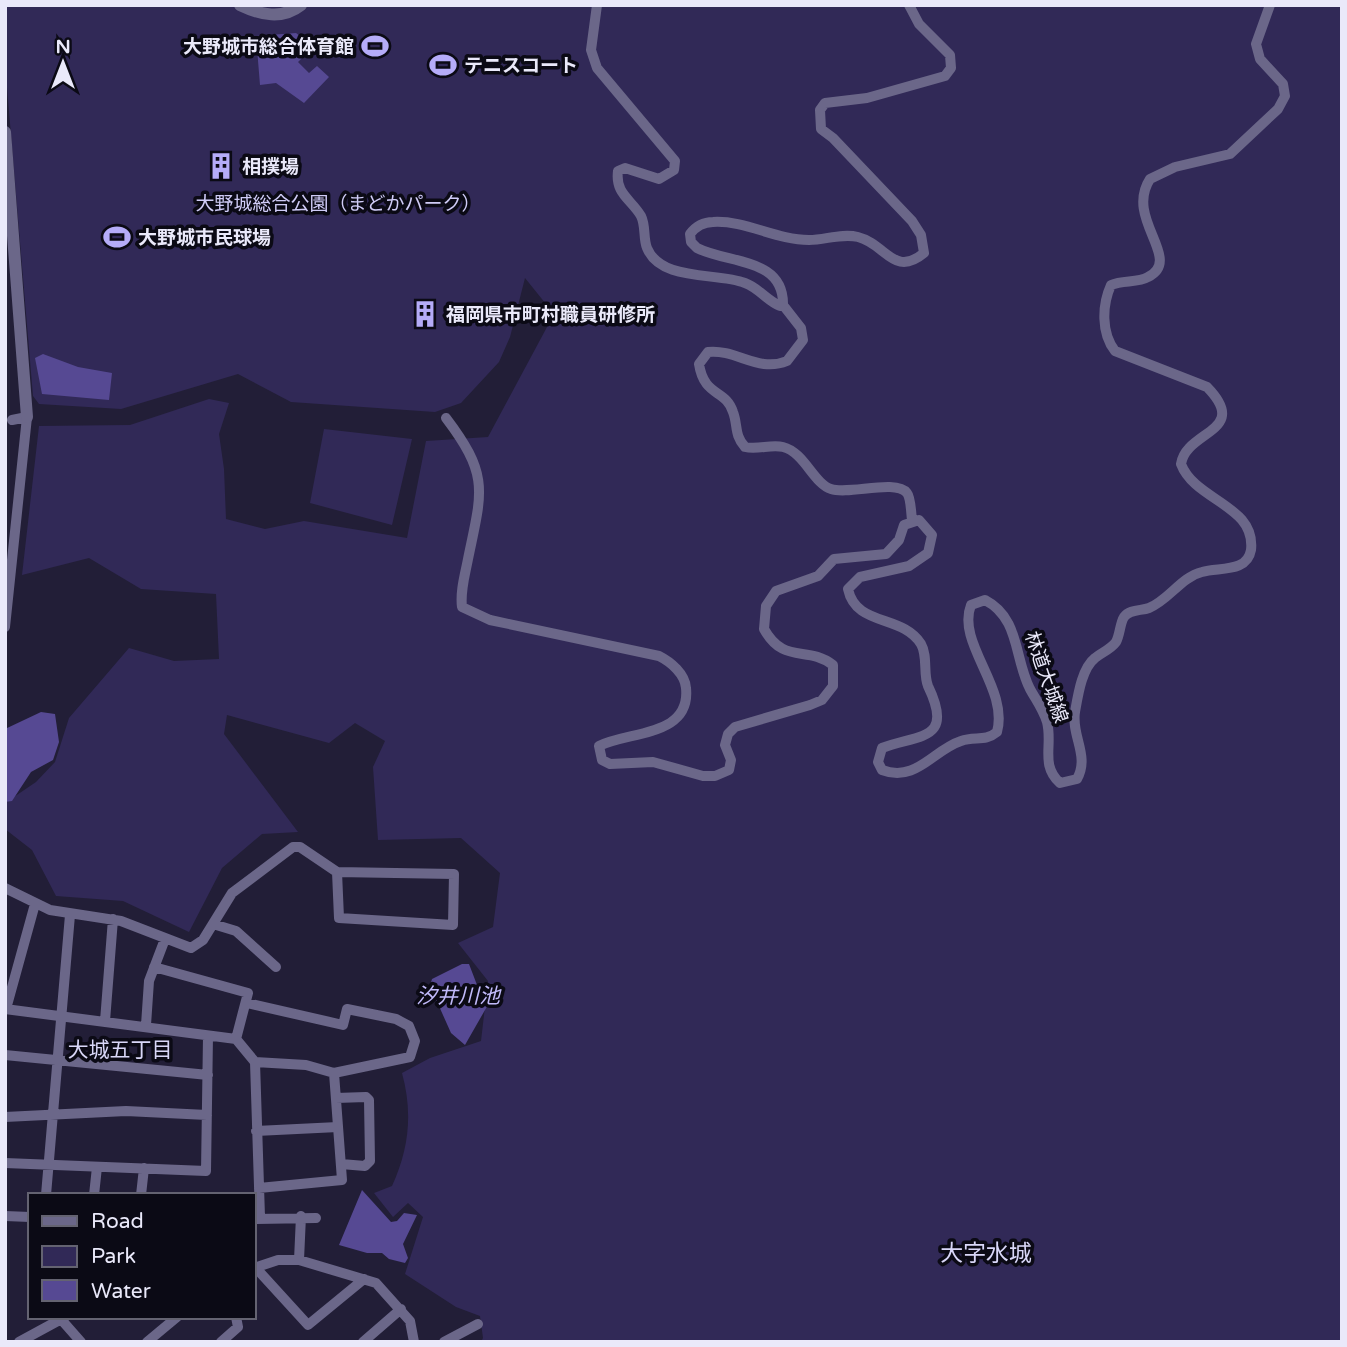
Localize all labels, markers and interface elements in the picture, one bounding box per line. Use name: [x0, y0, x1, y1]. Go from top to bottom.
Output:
north arrow: [28, 28, 98, 98]
sports icon: 大野城市総合体育館: [360, 31, 390, 61]
text: N: [55, 36, 71, 58]
place label: 大野城市総合体育館: [183, 36, 354, 58]
sports icon: テニスコート: [428, 50, 458, 80]
place label: テニスコート: [464, 55, 578, 77]
building icon: 相撲場: [206, 151, 236, 181]
place label: 相撲場: [242, 156, 299, 178]
park label: 大野城総合公園（まどかパーク）: [195, 193, 481, 215]
sports icon: 大野城市民球場: [102, 222, 132, 252]
place label: 大野城市民球場: [138, 227, 271, 249]
building icon: 福岡県市町村職員研修所: [410, 299, 440, 329]
place label: 福岡県市町村職員研修所: [446, 304, 655, 326]
street label: 林道大城線: [1020, 629, 1072, 726]
water label: 汐井川池: [416, 984, 502, 1009]
district label: 大城五丁目: [68, 1038, 173, 1063]
legend: [28, 1193, 256, 1319]
text: Road: [91, 1209, 144, 1234]
district label: 大字水城: [940, 1240, 1032, 1268]
text: Park: [91, 1244, 136, 1269]
text: Water: [91, 1279, 151, 1304]

